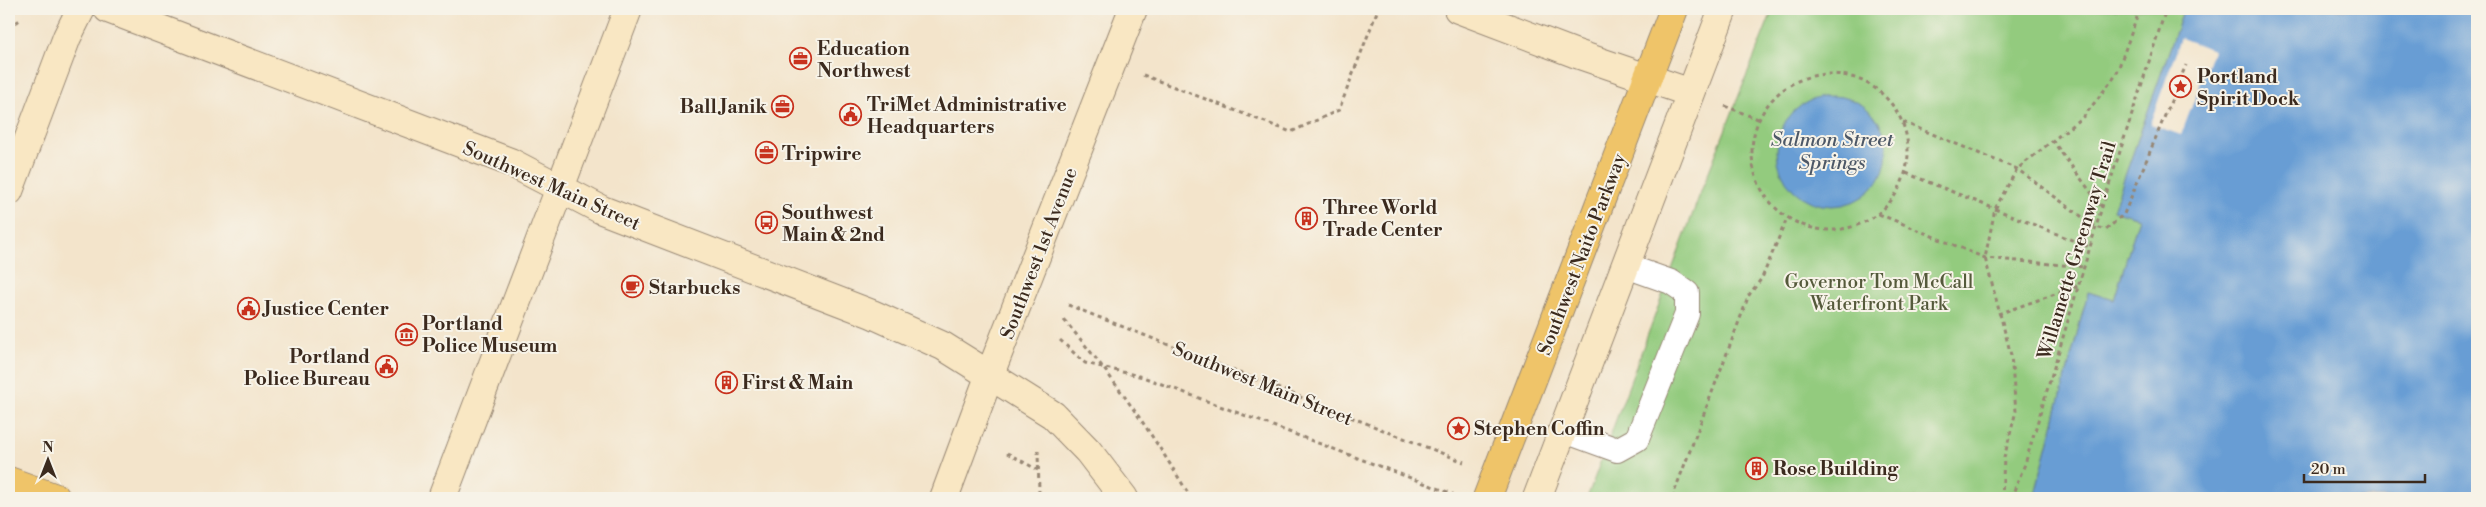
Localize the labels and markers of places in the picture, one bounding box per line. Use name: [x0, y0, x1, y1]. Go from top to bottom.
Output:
place label: Education Northwest: [817, 37, 911, 83]
office icon: Education Northwest: [789, 47, 813, 71]
place label: Portland Spirit Dock: [2197, 65, 2300, 111]
place icon: Portland Spirit Dock: [2169, 75, 2193, 99]
place label: TriMet Administrative Headquarters: [867, 93, 1067, 139]
office icon: Ball Janik: [771, 94, 795, 118]
place label: Ball Janik: [680, 95, 767, 119]
public building icon: TriMet Administrative Headquarters: [839, 103, 863, 127]
office icon: Tripwire: [754, 141, 778, 165]
place label: Tripwire: [782, 142, 862, 166]
place label: Three World Trade Center: [1323, 196, 1443, 242]
place label: Southwest Main & 2nd: [782, 201, 885, 247]
building icon: Three World Trade Center: [1295, 206, 1319, 230]
bus stop icon: Southwest Main & 2nd: [754, 211, 778, 235]
cafe icon: Starbucks: [621, 275, 645, 299]
place label: Starbucks: [649, 276, 740, 300]
public building icon: Justice Center: [236, 296, 260, 320]
place label: Justice Center: [261, 297, 390, 321]
place label: Portland Police Museum: [422, 312, 557, 358]
museum icon: Portland Police Museum: [394, 322, 418, 346]
place label: Portland Police Bureau: [244, 345, 370, 391]
public building icon: Portland Police Bureau: [374, 355, 398, 379]
building icon: First & Main: [714, 370, 738, 394]
place label: First & Main: [742, 371, 854, 395]
place icon: Stephen Coffin: [1446, 416, 1470, 440]
place label: Stephen Coffin: [1474, 417, 1605, 441]
building icon: Rose Building: [1745, 456, 1769, 480]
place label: Rose Building: [1773, 457, 1899, 481]

